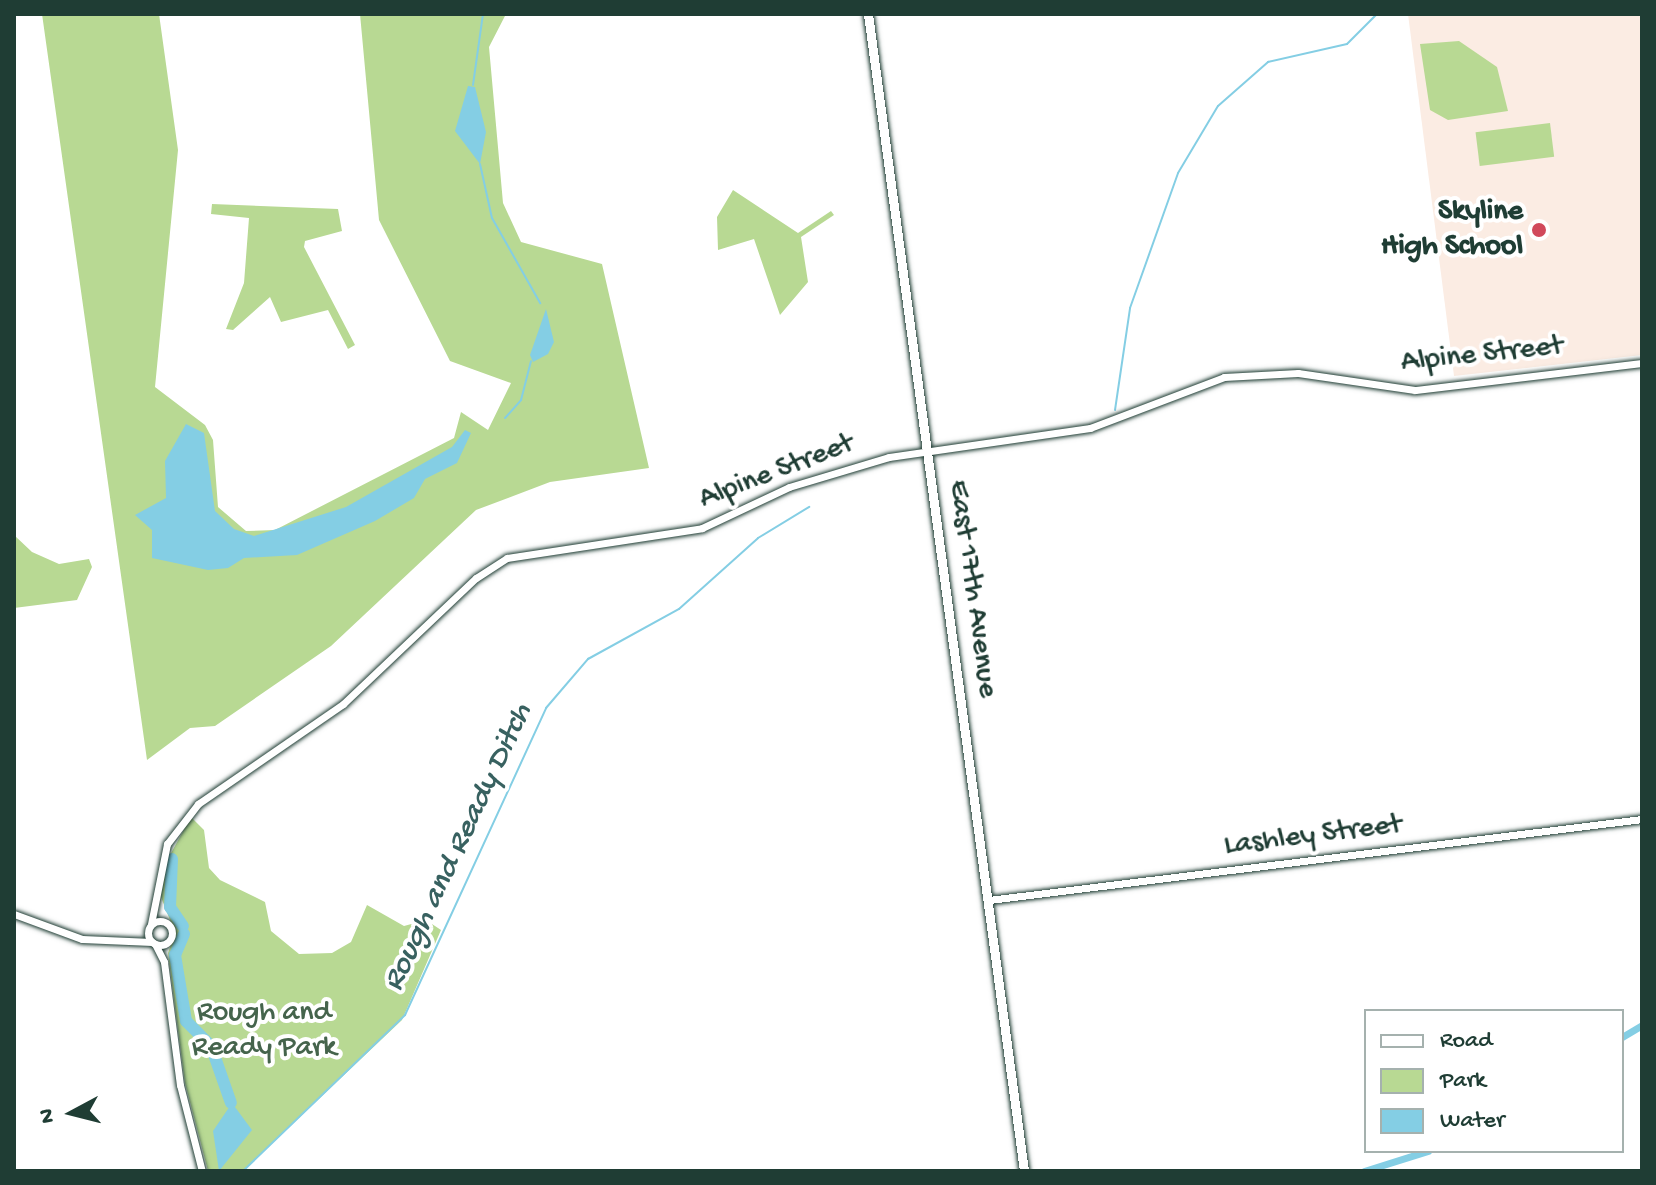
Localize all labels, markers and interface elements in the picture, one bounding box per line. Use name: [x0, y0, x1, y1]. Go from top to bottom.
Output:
place label: Skyline High School: [1381, 195, 1523, 266]
marker: Skyline High School: [1530, 221, 1548, 239]
street label: Alpine Street: [1399, 330, 1565, 382]
street label: Alpine Street: [695, 427, 859, 519]
street label: East 17th Avenue: [938, 478, 1004, 700]
water label: Rough and Ready Ditch: [376, 698, 542, 998]
street label: Lashley Street: [1222, 808, 1404, 866]
park label: Rough and Ready Park: [192, 996, 336, 1066]
legend: [1364, 1009, 1624, 1153]
text: Road: [1440, 1027, 1492, 1056]
text: Park: [1440, 1067, 1486, 1096]
north arrow: [32, 1073, 112, 1153]
text: N: [34, 1107, 62, 1125]
text: Water: [1440, 1107, 1504, 1136]

